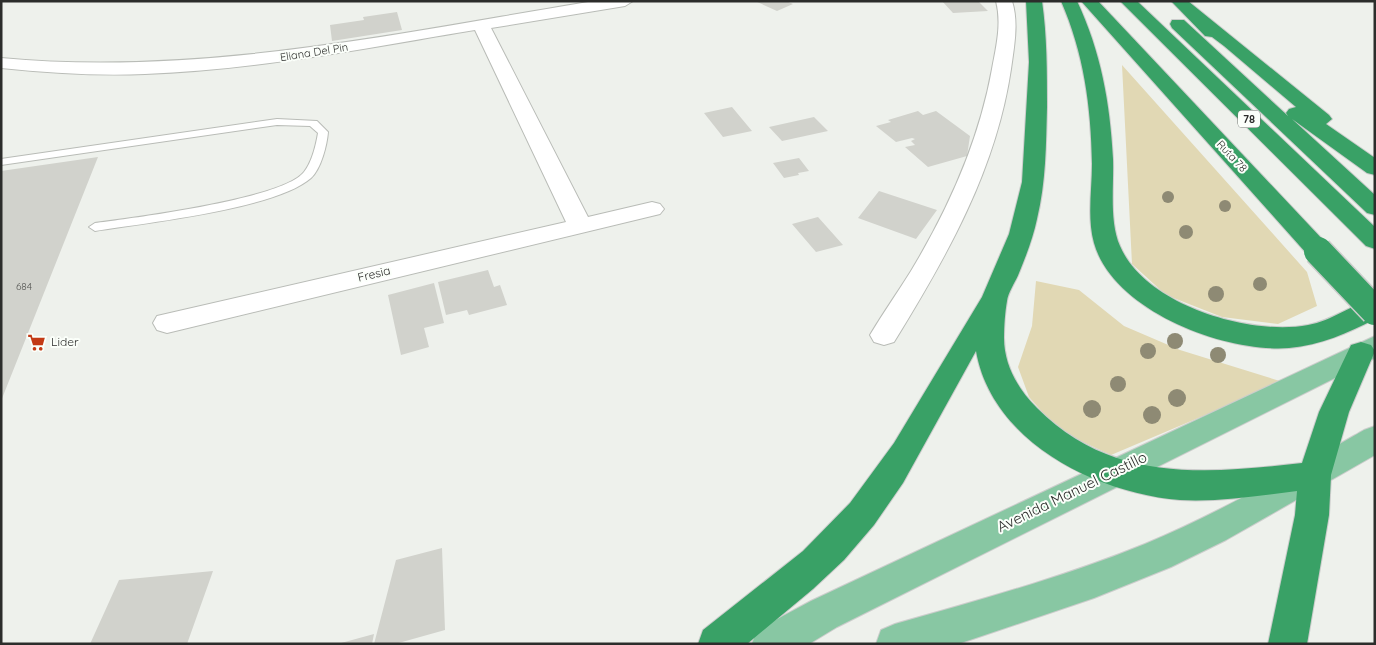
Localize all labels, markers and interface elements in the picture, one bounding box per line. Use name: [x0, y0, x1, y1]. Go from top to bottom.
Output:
street label: Eliana Del Pin: [279, 40, 349, 64]
road number: 78: [1238, 110, 1260, 128]
street label: Ruta 78: [1214, 137, 1250, 175]
street label: Fresia: [356, 262, 392, 285]
house number: 684: [16, 280, 32, 293]
supermarket icon: Lider: [27, 332, 47, 352]
place label: Lider: [51, 334, 79, 349]
street label: Avenida Manuel Castillo: [994, 447, 1150, 536]

